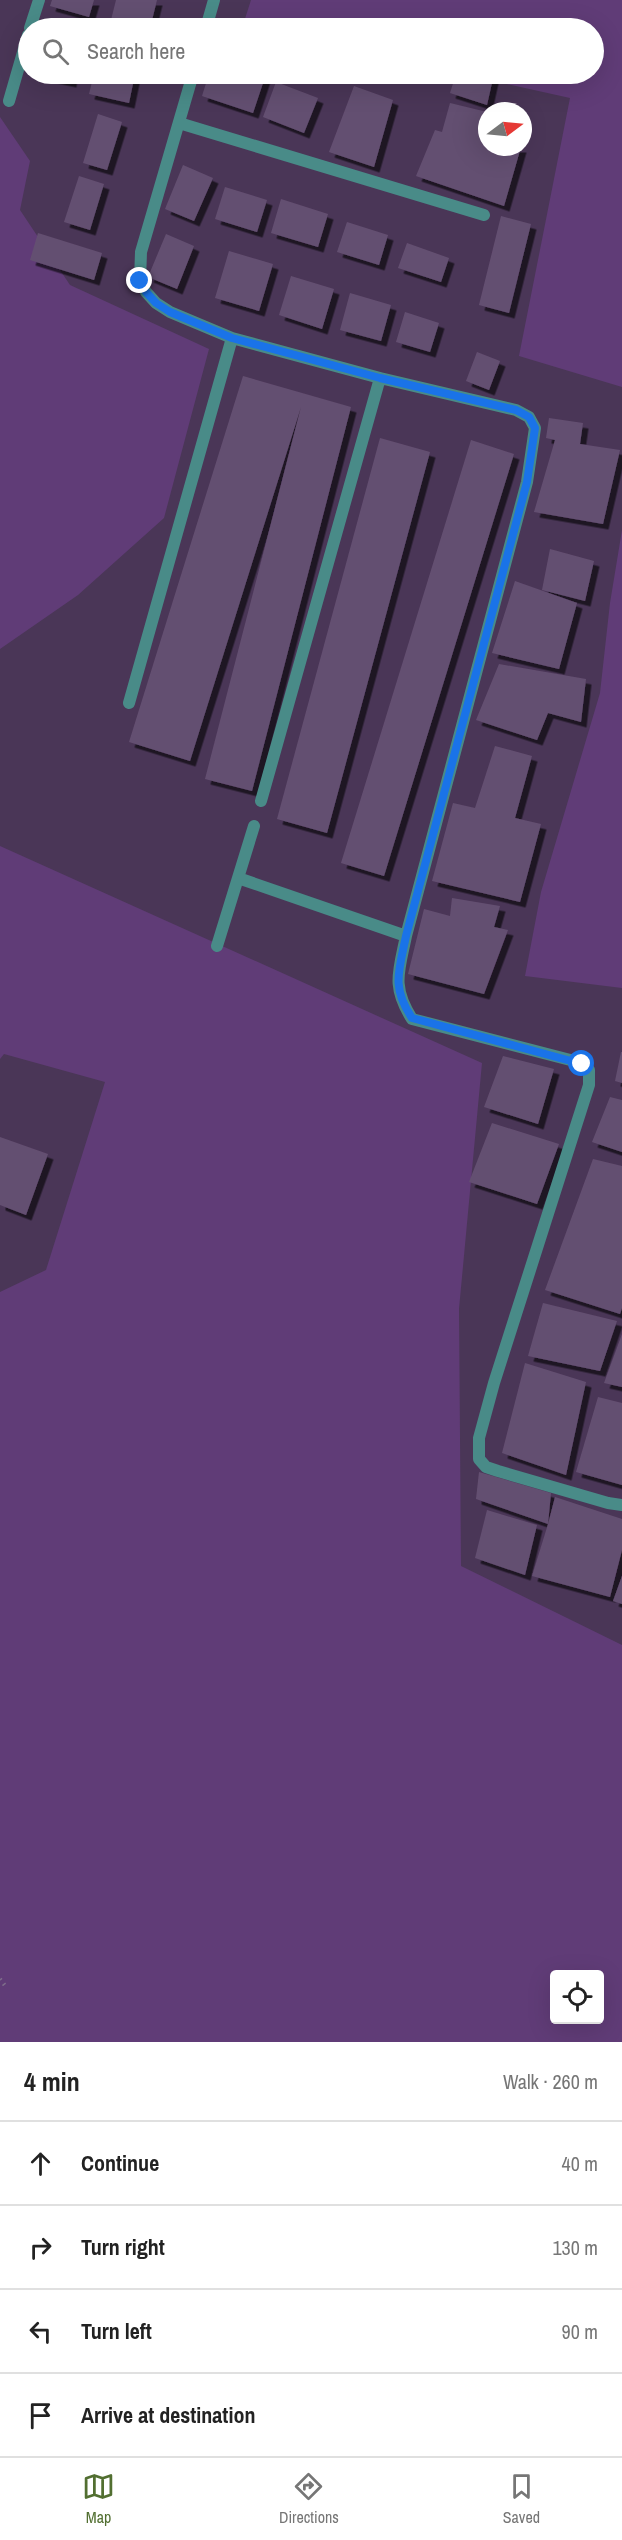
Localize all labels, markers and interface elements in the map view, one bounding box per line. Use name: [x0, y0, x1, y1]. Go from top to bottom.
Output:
search box: [18, 18, 604, 84]
icon: search: [39, 35, 72, 68]
text: Search here: [87, 36, 185, 66]
north arrow: [478, 102, 532, 156]
route end: [126, 267, 152, 293]
route start: [568, 1050, 594, 1076]
map controls: [550, 1970, 604, 2024]
button: locate: [550, 1970, 604, 2024]
text: 4 min: [24, 2064, 80, 2099]
text: Walk · 260 m: [503, 2068, 598, 2095]
icon: ahead: [24, 2147, 57, 2180]
text: Continue: [81, 2148, 159, 2178]
text: 40 m: [562, 2150, 598, 2177]
icon: right: [24, 2231, 57, 2264]
text: Turn right: [81, 2232, 165, 2262]
text: 130 m: [552, 2234, 598, 2261]
icon: left: [24, 2315, 57, 2348]
text: Turn left: [81, 2316, 152, 2346]
text: 90 m: [562, 2318, 598, 2345]
icon: arrive: [24, 2399, 57, 2432]
text: Arrive at destination: [81, 2400, 255, 2430]
tab: Map: [82, 2470, 115, 2528]
tab: Directions: [279, 2470, 339, 2528]
tab: Saved: [503, 2470, 540, 2528]

